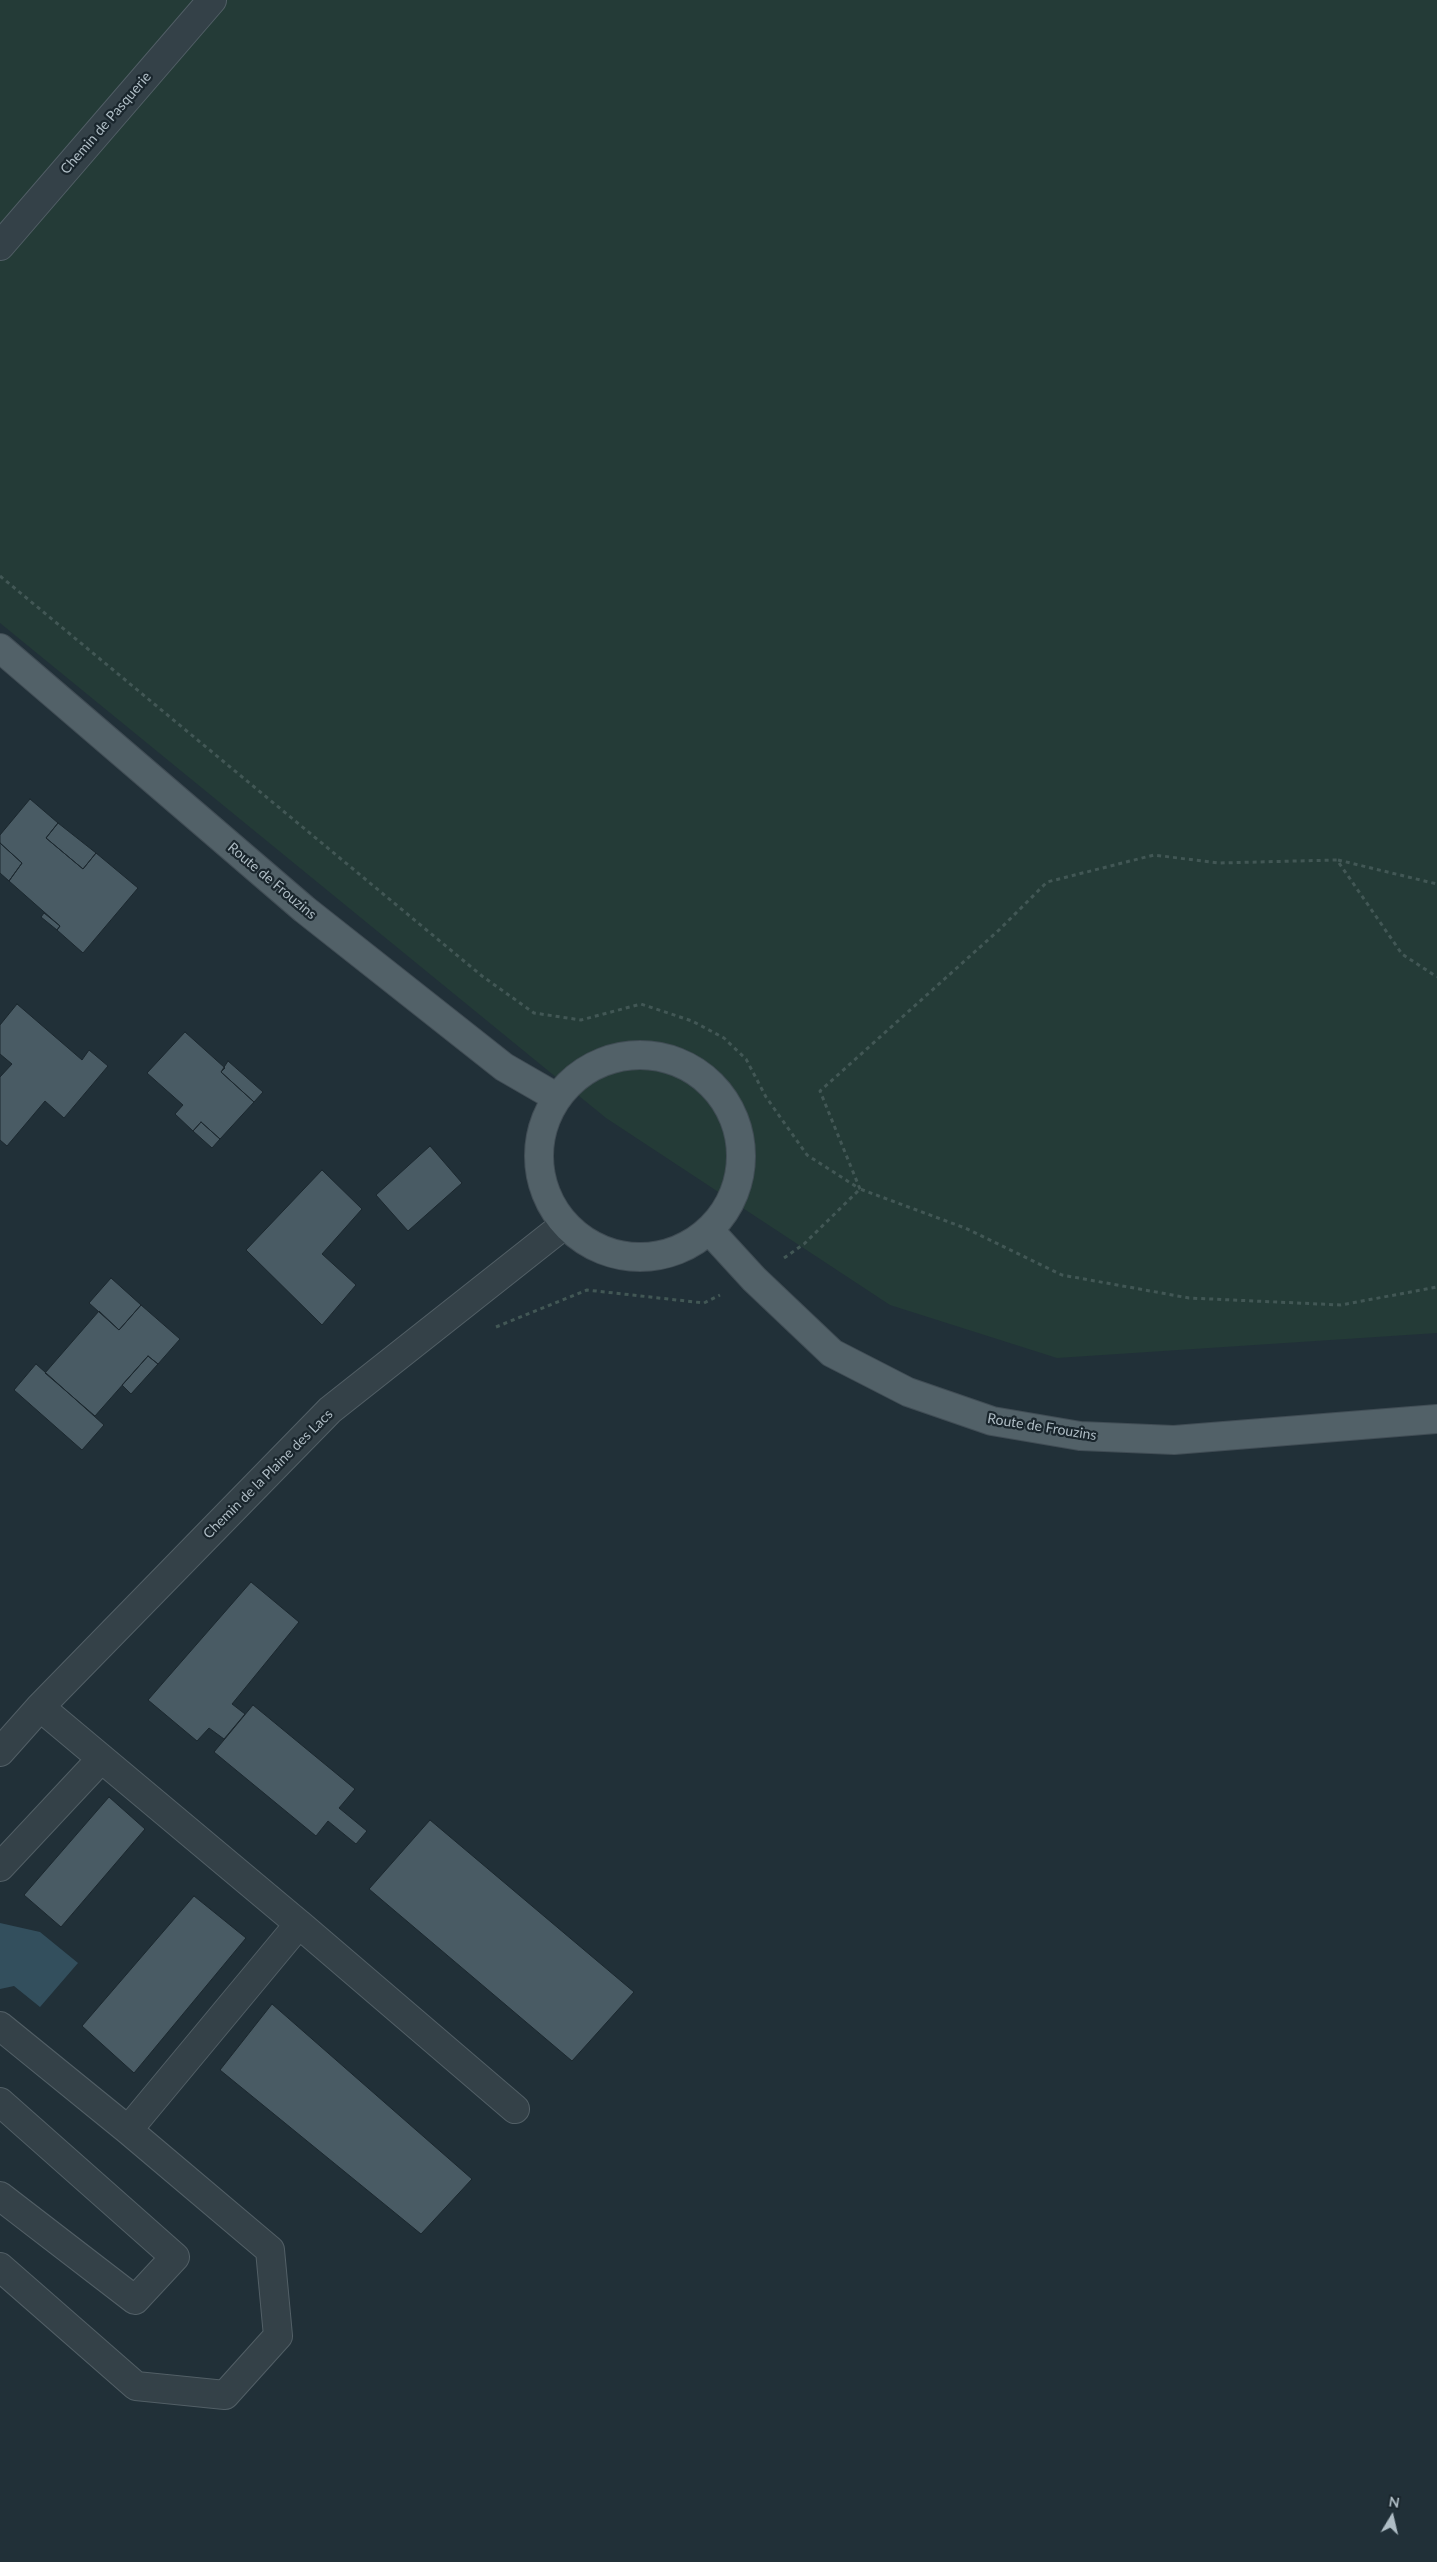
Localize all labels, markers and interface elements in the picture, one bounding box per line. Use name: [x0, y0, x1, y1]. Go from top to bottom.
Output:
street label: Chemin de Pasquerie: [57, 69, 155, 177]
street label: Route de Frouzins: [224, 839, 320, 923]
street label: Chemin de la Plaine des Lacs: [200, 1406, 336, 1542]
street label: Route de Frouzins: [986, 1410, 1098, 1444]
north arrow: [1367, 2492, 1417, 2542]
text: N: [1388, 2492, 1401, 2511]

